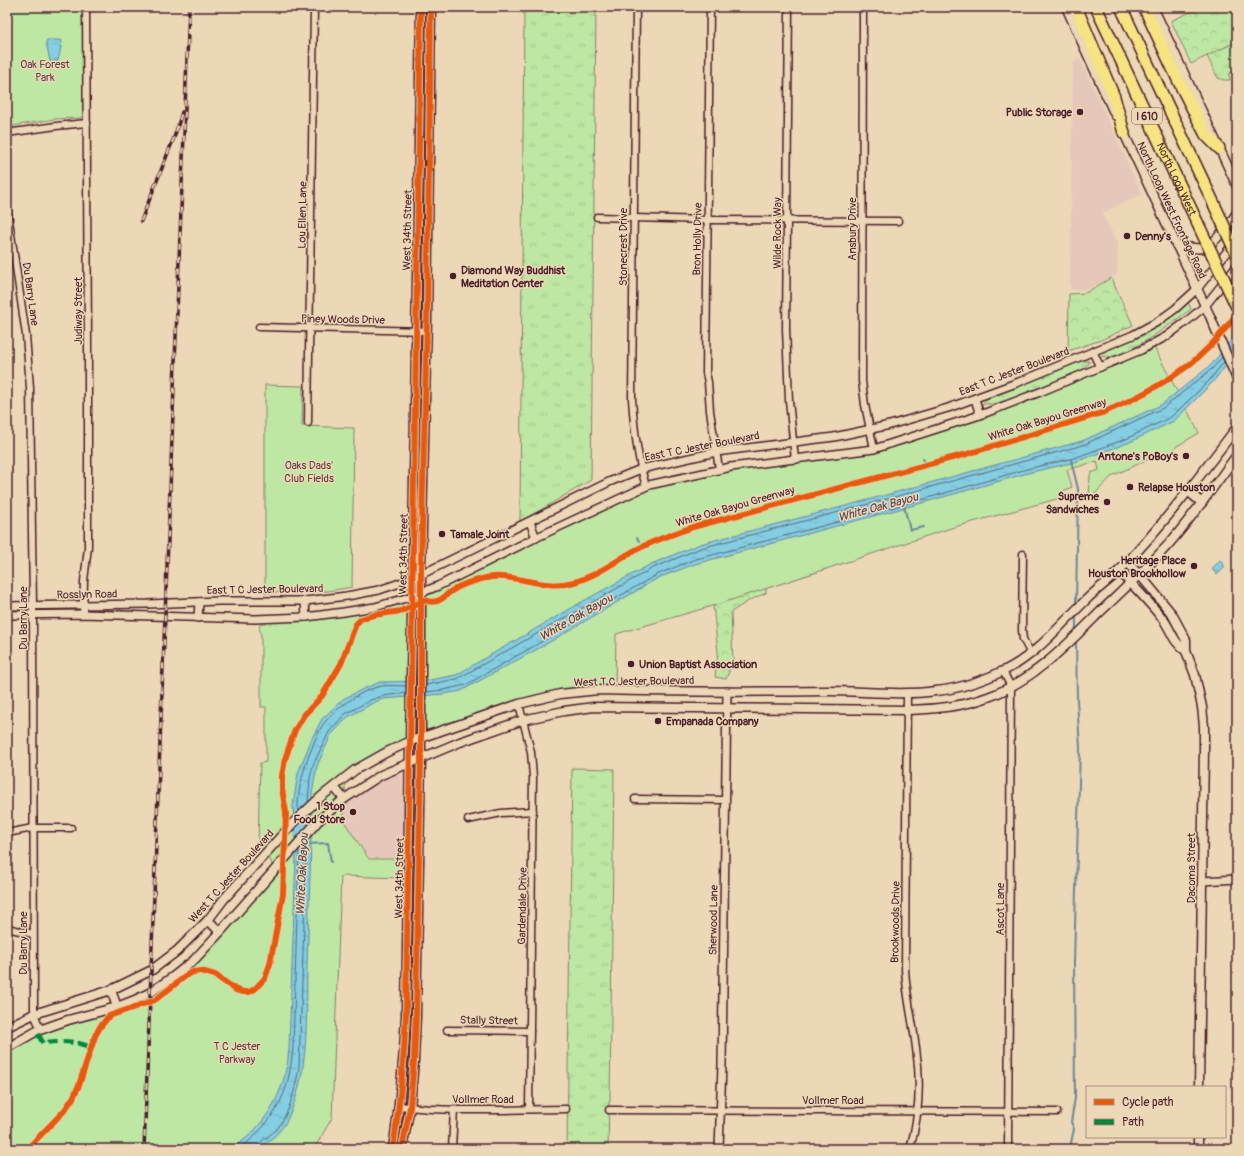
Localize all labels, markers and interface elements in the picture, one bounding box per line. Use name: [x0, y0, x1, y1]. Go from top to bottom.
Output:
park label: Oak Forest Park: [20, 58, 70, 84]
place label: Public Storage: [1006, 106, 1073, 119]
marker: Public Storage: [1075, 107, 1085, 117]
road number: I 610: [1132, 108, 1162, 124]
street label: North Loop West Frontage Road: [1134, 140, 1209, 281]
street label: North Loop West: [1154, 141, 1199, 218]
street label: Lou Ellen Lane: [295, 181, 310, 249]
street label: West 34th Street: [400, 189, 415, 271]
street label: Wilde Rock Way: [771, 197, 784, 269]
street label: Ansbury Drive: [846, 197, 859, 261]
street label: Bron Holly Drive: [690, 202, 705, 276]
street label: Stonecrest Drive: [617, 207, 630, 286]
place label: Denny's: [1135, 230, 1171, 243]
marker: Denny's: [1122, 231, 1132, 241]
street label: Du Barry Lane: [20, 262, 41, 327]
place label: Diamond Way Buddhist Meditation Center: [461, 264, 566, 290]
marker: Diamond Way Buddhist Meditation Center: [448, 271, 458, 281]
street label: Judiway Street: [72, 277, 85, 345]
street label: Piney Woods Drive: [301, 312, 386, 327]
street label: East T C Jester Boulevard: [957, 344, 1071, 398]
street label: White Oak Bayou Greenway: [986, 395, 1108, 444]
street label: East T C Jester Boulevard: [643, 429, 761, 464]
place label: Antone's PoBoy's: [1098, 450, 1178, 463]
marker: Antone's PoBoy's: [1181, 451, 1191, 461]
park label: Oaks Dads' Club Fields: [284, 459, 334, 485]
place label: Relapse Houston: [1138, 481, 1215, 494]
marker: Relapse Houston: [1125, 482, 1135, 492]
street label: White Oak Bayou Greenway: [674, 483, 796, 530]
water label: White Oak Bayou: [836, 489, 921, 525]
place label: Supreme Sandwiches: [1046, 490, 1100, 516]
marker: Supreme Sandwiches: [1102, 497, 1112, 507]
street label: West 34th Street: [396, 513, 411, 595]
place label: Tamale Joint: [449, 528, 510, 541]
marker: Tamale Joint: [437, 529, 447, 539]
place label: Heritage Place Houston Brookhollow: [1088, 554, 1187, 580]
marker: Heritage Place Houston Brookhollow: [1189, 561, 1199, 571]
street label: East T C Jester Boulevard: [206, 582, 324, 597]
street label: Du Barry Lane: [17, 586, 30, 650]
street label: Rosslyn Road: [56, 587, 118, 602]
water label: White Oak Bayou: [537, 590, 616, 644]
place label: Union Baptist Association: [639, 658, 757, 671]
marker: Union Baptist Association: [626, 659, 636, 669]
street label: West T C Jester Boulevard: [573, 674, 695, 689]
place label: Empanada Company: [666, 715, 759, 728]
marker: Empanada Company: [653, 716, 663, 726]
place label: 1 Stop Food Store: [293, 800, 346, 826]
marker: 1 Stop Food Store: [348, 807, 358, 817]
street label: West T C Jester Boulevard: [186, 827, 277, 926]
water label: White Oak Bayou: [293, 832, 312, 916]
street label: Dacoma Street: [1185, 832, 1198, 903]
street label: West 34th Street: [392, 837, 407, 919]
street label: Gardendale Drive: [515, 867, 530, 945]
street label: Brookwoods Drive: [888, 880, 903, 963]
street label: Ascot Lane: [994, 882, 1007, 936]
street label: Sherwood Lane: [706, 884, 721, 955]
street label: Du Barry Lane: [17, 911, 30, 975]
street label: Stally Street: [460, 1013, 519, 1028]
park label: T C Jester Parkway: [213, 1040, 261, 1066]
legend: [1086, 1086, 1226, 1138]
street label: Vollmer Road: [452, 1093, 514, 1106]
street label: Vollmer Road: [802, 1094, 864, 1107]
text: Cycle path: [1122, 1095, 1174, 1110]
text: Path: [1122, 1115, 1144, 1130]

